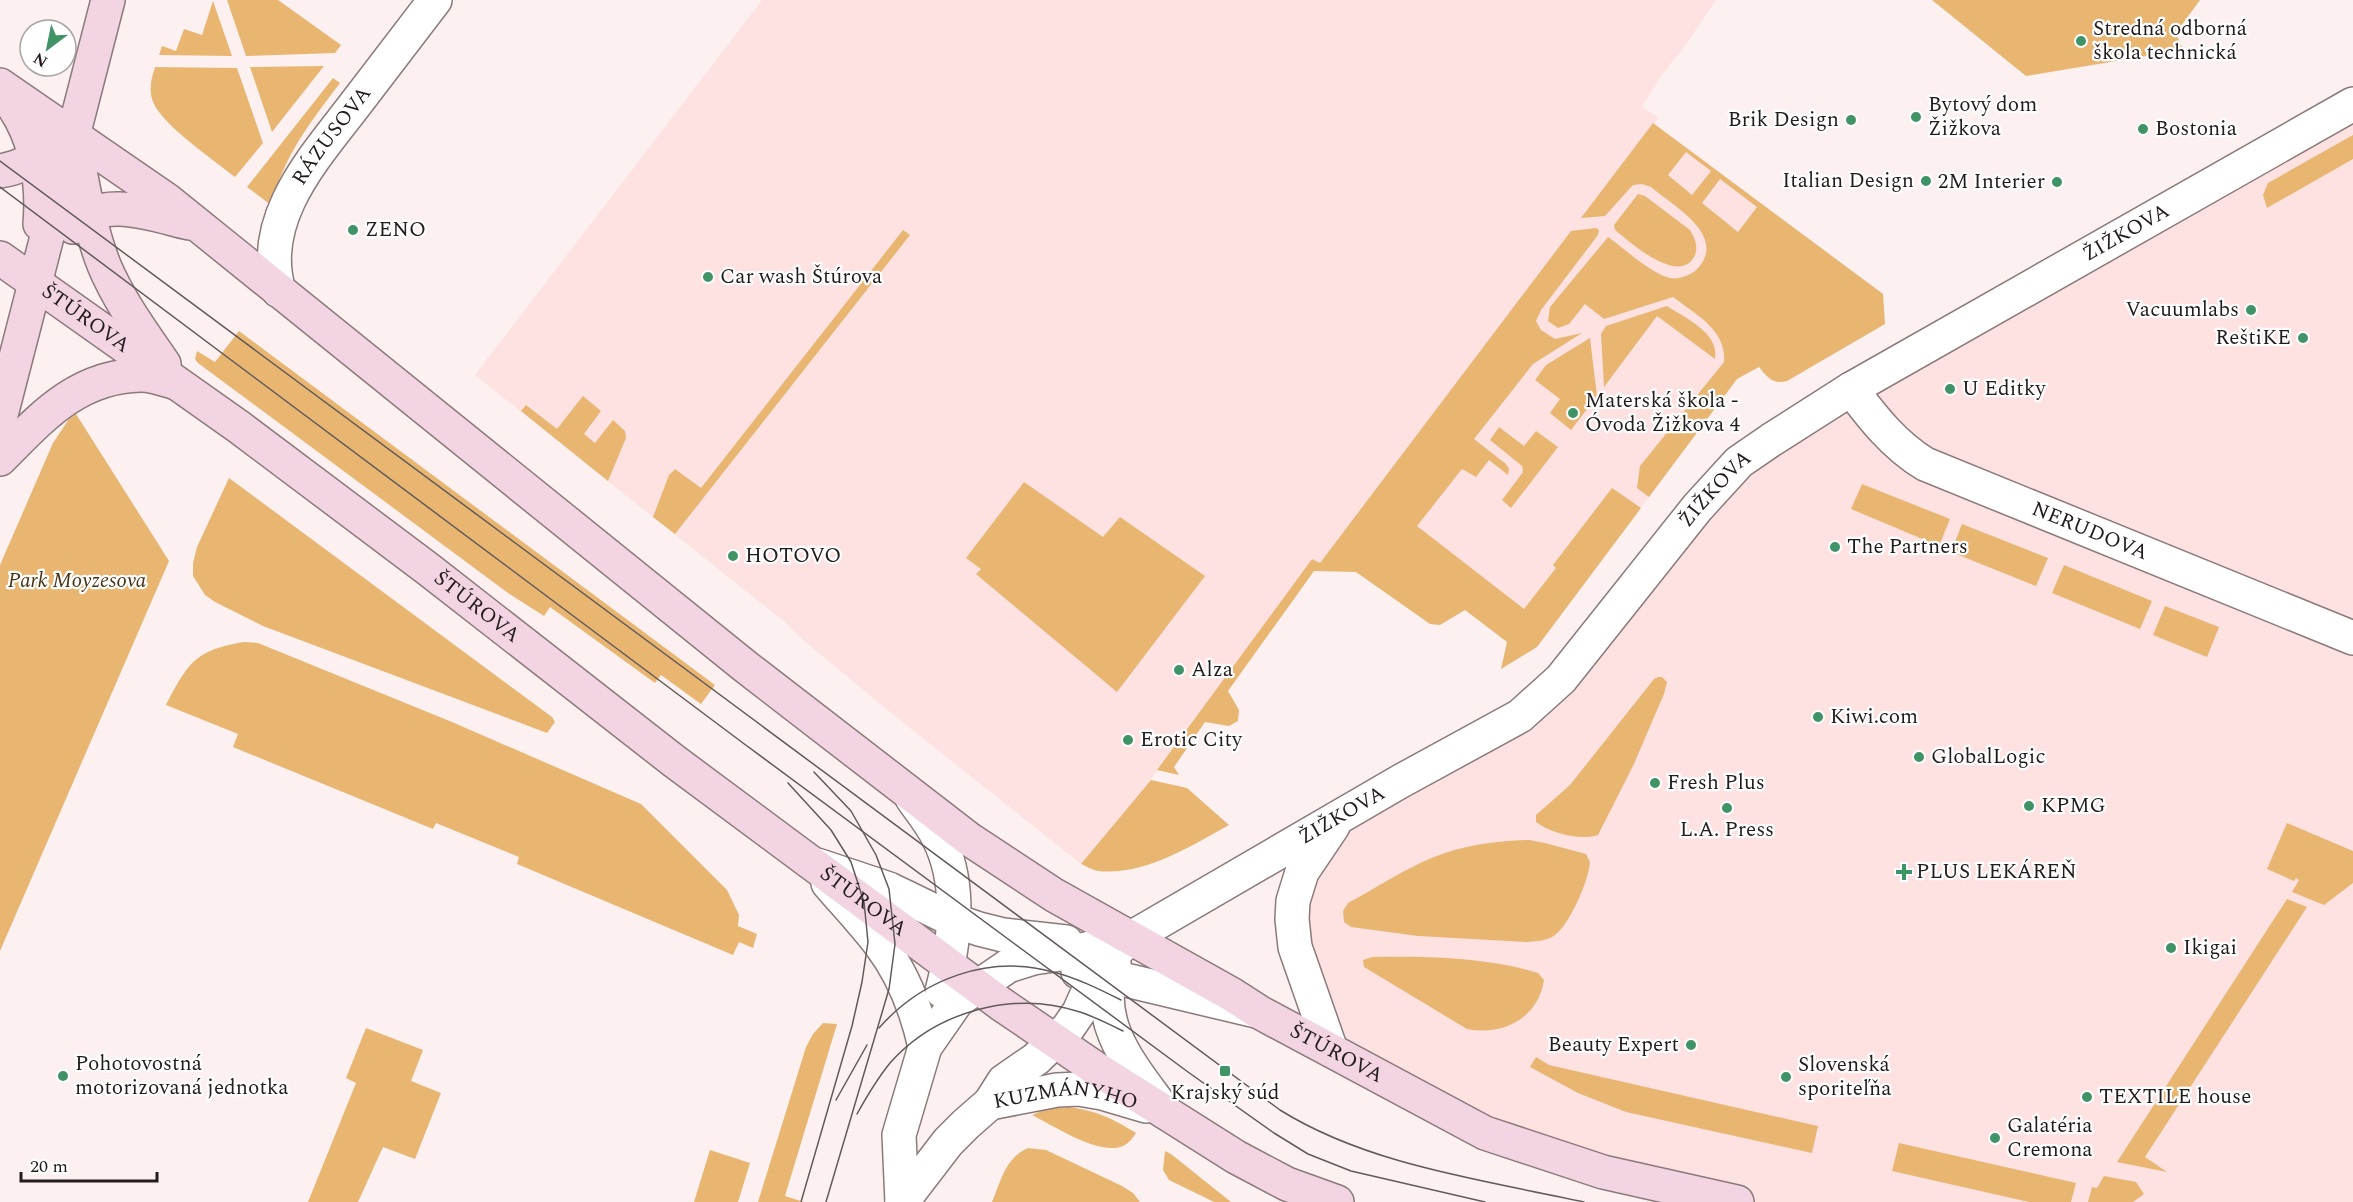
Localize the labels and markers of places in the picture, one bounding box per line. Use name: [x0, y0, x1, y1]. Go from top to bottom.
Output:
place label: Stredná odborná škola technická: [2093, 13, 2248, 69]
marker: Stredná odborná škola technická: [2074, 34, 2088, 48]
place label: Bytový dom Žižkova: [1928, 89, 2037, 145]
place label: Brik Design: [1728, 104, 1839, 136]
marker: Bytový dom Žižkova: [1909, 110, 1923, 124]
marker: Brik Design: [1844, 113, 1858, 127]
place label: Bostonia: [2155, 113, 2238, 145]
marker: Bostonia: [2136, 122, 2150, 136]
place label: Italian Design: [1782, 165, 1914, 197]
place label: 2M Interier: [1938, 166, 2045, 198]
marker: Italian Design: [1919, 174, 1933, 188]
marker: 2M Interier: [2050, 175, 2064, 189]
place label: ZENO: [365, 214, 426, 246]
marker: ZENO: [346, 223, 360, 237]
place label: Car wash Štúrova: [720, 261, 883, 293]
marker: Car wash Štúrova: [701, 270, 715, 284]
place label: Vacuumlabs: [2125, 294, 2239, 326]
marker: Vacuumlabs: [2244, 303, 2258, 317]
place label: ReštiKE: [2215, 322, 2291, 354]
marker: ReštiKE: [2296, 331, 2310, 345]
place label: U Editky: [1962, 373, 2046, 405]
marker: U Editky: [1943, 382, 1957, 396]
place label: Materská škola - Óvoda Žižkova 4: [1585, 385, 1740, 441]
marker: Materská škola - Óvoda Žižkova 4: [1566, 406, 1580, 420]
place label: The Partners: [1847, 531, 1968, 563]
place label: HOTOVO: [745, 540, 841, 572]
marker: The Partners: [1828, 540, 1842, 554]
marker: HOTOVO: [726, 549, 740, 563]
place label: Alza: [1191, 654, 1234, 686]
marker: Alza: [1172, 663, 1186, 677]
place label: Kiwi.com: [1830, 701, 1918, 733]
marker: Kiwi.com: [1811, 710, 1825, 724]
place label: Erotic City: [1140, 724, 1243, 756]
marker: Erotic City: [1121, 733, 1135, 747]
place label: GlobalLogic: [1931, 741, 2045, 773]
marker: GlobalLogic: [1912, 750, 1926, 764]
place label: Fresh Plus: [1667, 767, 1765, 799]
marker: Fresh Plus: [1648, 776, 1662, 790]
place label: KPMG: [2041, 790, 2106, 822]
marker: KPMG: [2022, 799, 2036, 813]
marker: L.A. Press: [1720, 801, 1734, 815]
place label: L.A. Press: [1680, 814, 1774, 846]
place label: PLUS LEKÁREŇ: [1916, 856, 2077, 888]
marker: PLUS LEKÁREŇ: [1897, 865, 1911, 879]
place label: Ikigai: [2183, 932, 2237, 964]
marker: Ikigai: [2164, 941, 2178, 955]
place label: Beauty Expert: [1548, 1029, 1679, 1061]
marker: Beauty Expert: [1684, 1038, 1698, 1052]
place label: Pohotovostná motorizovaná jednotka: [75, 1048, 289, 1104]
place label: Slovenská sporiteľňa: [1798, 1049, 1892, 1105]
marker: Krajský súd: [1218, 1064, 1232, 1078]
marker: Pohotovostná motorizovaná jednotka: [56, 1069, 70, 1083]
marker: Slovenská sporiteľňa: [1779, 1070, 1793, 1084]
place label: Krajský súd: [1170, 1077, 1280, 1109]
place label: TEXTILE house: [2099, 1081, 2251, 1113]
marker: TEXTILE house: [2080, 1090, 2094, 1104]
place label: Galatéria Cremona: [2007, 1110, 2093, 1166]
marker: Galatéria Cremona: [1988, 1131, 2002, 1145]

